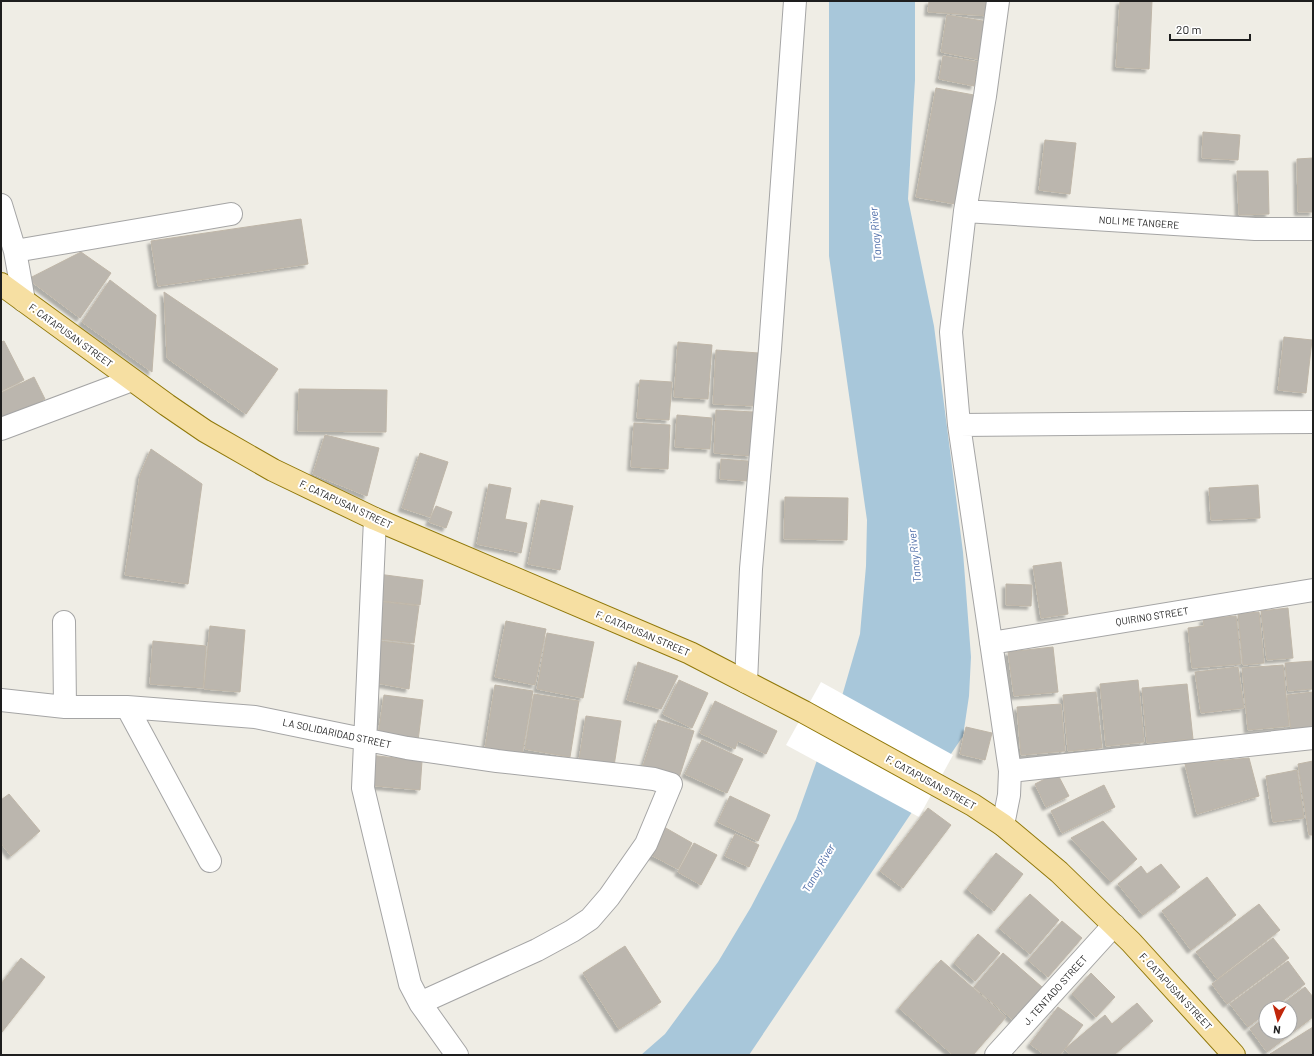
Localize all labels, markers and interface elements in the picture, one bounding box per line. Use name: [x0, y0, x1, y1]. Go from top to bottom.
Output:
scale bar: [1170, 16, 1250, 42]
text: 20 m: [1176, 22, 1202, 36]
water label: Tanay River: [866, 206, 884, 261]
street label: NOLI ME TANGERE: [1098, 213, 1180, 231]
street label: F. CATAPUSAN STREET: [27, 301, 116, 370]
street label: F. CATAPUSAN STREET: [298, 477, 394, 531]
water label: Tanay River: [905, 528, 923, 583]
street label: QUIRINO STREET: [1115, 604, 1190, 628]
street label: F. CATAPUSAN STREET: [594, 608, 692, 658]
street label: LA SOLIDARIDAD STREET: [282, 716, 393, 750]
street label: F. CATAPUSAN STREET: [884, 752, 978, 812]
water label: Tanay River: [799, 841, 838, 894]
street label: F. CATAPUSAN STREET: [1137, 950, 1215, 1032]
street label: J. TENTADO STREET: [1021, 952, 1090, 1027]
north arrow: [1258, 1000, 1298, 1040]
text: N: [1273, 1024, 1281, 1037]

